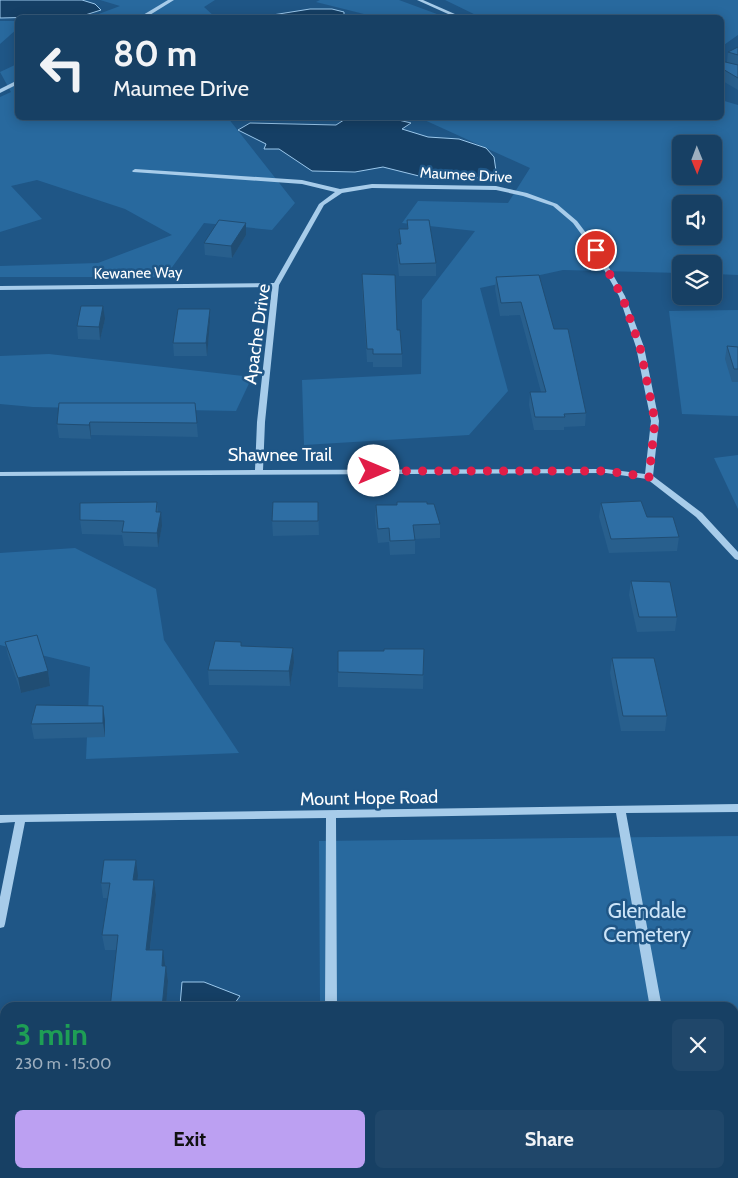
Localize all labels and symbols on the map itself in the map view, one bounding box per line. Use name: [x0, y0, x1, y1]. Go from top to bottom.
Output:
north arrow: [672, 135, 722, 185]
street label: Maumee Drive: [419, 164, 513, 186]
pin: [575, 229, 617, 271]
street label: Kewanee Way: [93, 263, 183, 283]
street label: Apache Drive: [239, 282, 275, 386]
street label: Shawnee Trail: [228, 444, 333, 466]
position arrow: [347, 444, 399, 496]
street label: Mount Hope Road: [300, 786, 438, 810]
park label: Glendale Cemetery: [603, 898, 691, 947]

